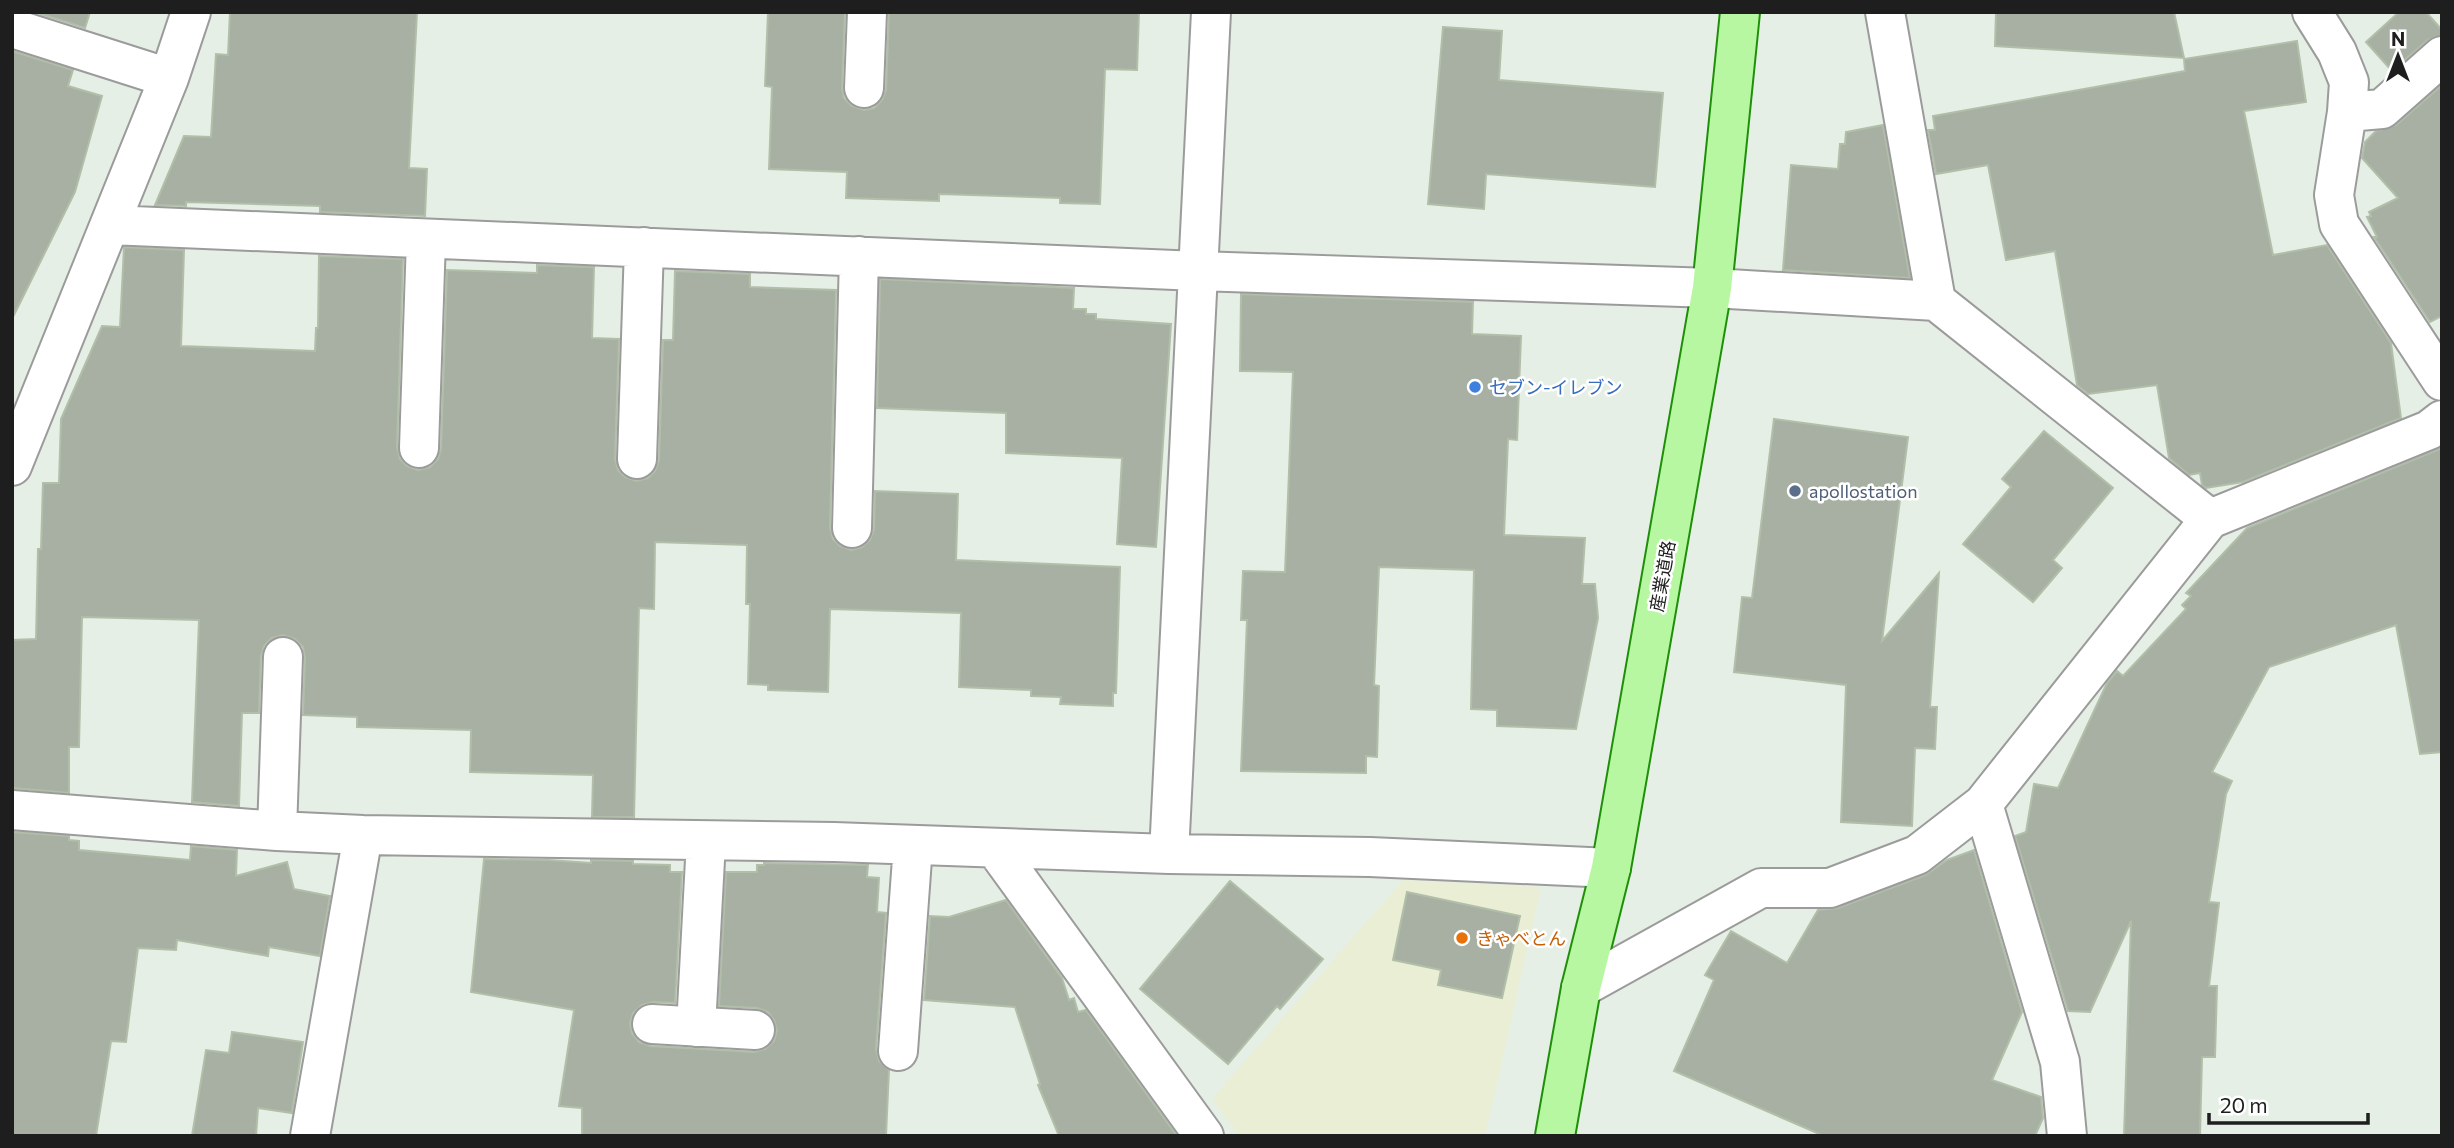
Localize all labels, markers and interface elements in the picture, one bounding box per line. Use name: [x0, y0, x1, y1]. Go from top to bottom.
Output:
north arrow: [2363, 21, 2433, 91]
text: N: [2391, 27, 2405, 50]
place label: セブン-イレブン: [1489, 376, 1623, 398]
marker: セブン-イレブン: [1467, 379, 1483, 395]
place label: apollostation: [1809, 480, 1918, 502]
marker: apollostation: [1787, 483, 1803, 499]
street label: 産業道路: [1645, 539, 1679, 613]
place label: きゃべとん: [1476, 927, 1566, 949]
marker: きゃべとん: [1454, 930, 1470, 946]
scale bar: [2209, 1082, 2368, 1126]
text: 20 m: [2220, 1092, 2268, 1117]

